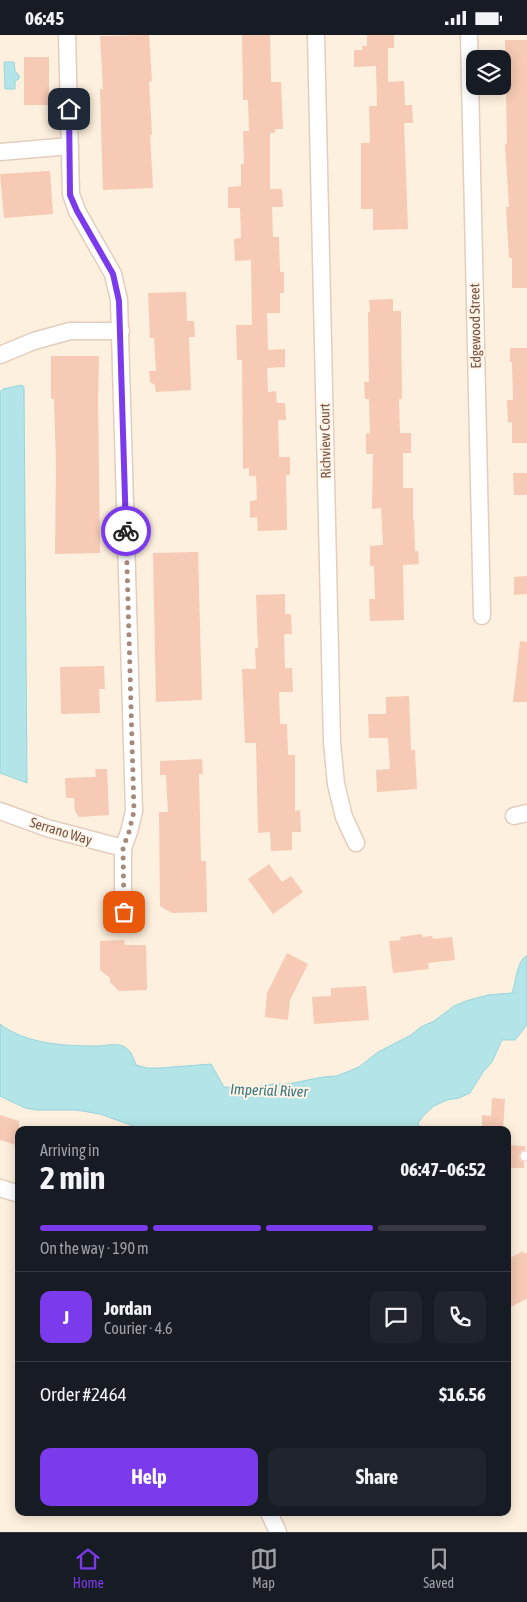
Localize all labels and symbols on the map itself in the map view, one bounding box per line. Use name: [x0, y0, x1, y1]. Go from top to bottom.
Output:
pin: [48, 88, 90, 130]
street label: Edgewood Street: [466, 283, 484, 369]
street label: Richview Court: [316, 403, 334, 479]
courier: [101, 506, 151, 556]
street label: Serrano Way: [28, 814, 94, 848]
pin: [103, 891, 145, 933]
water label: Imperial River: [230, 1080, 309, 1100]

